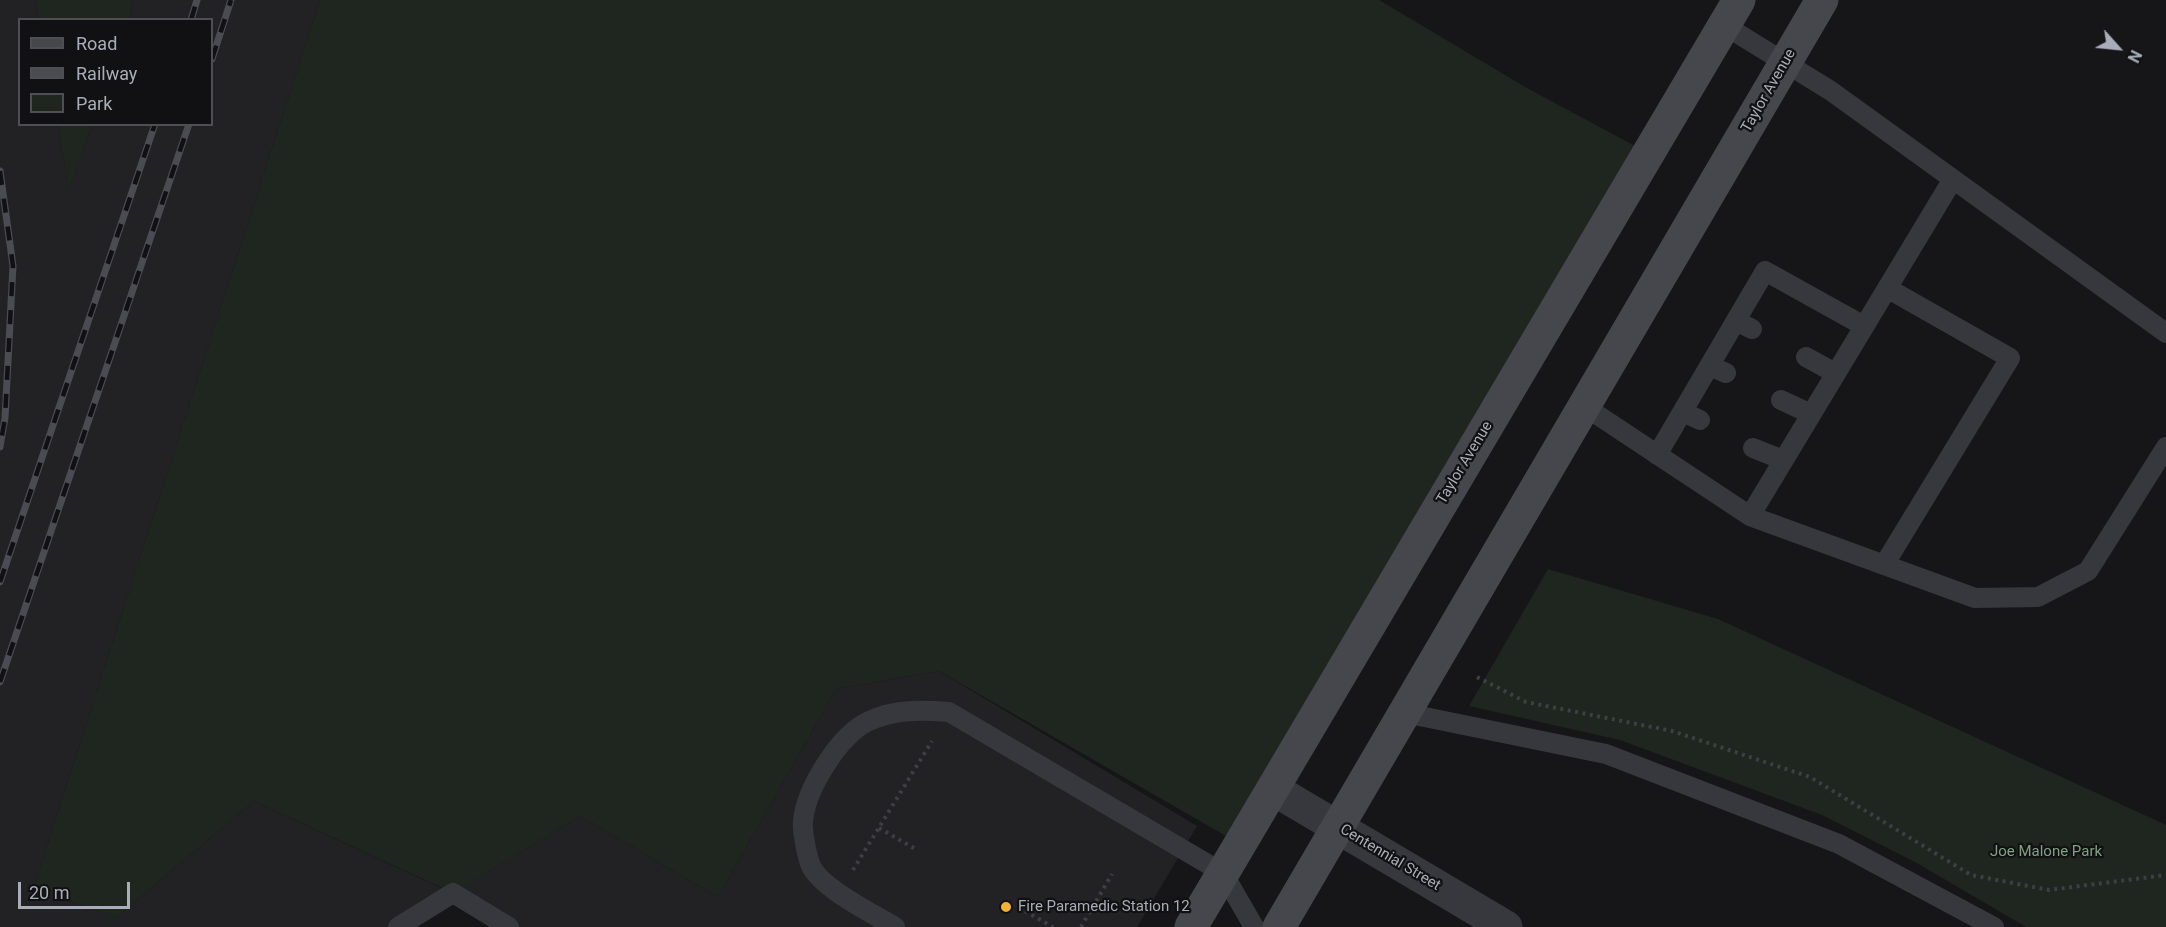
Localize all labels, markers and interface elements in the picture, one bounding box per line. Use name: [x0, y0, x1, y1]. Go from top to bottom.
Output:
legend: [18, 18, 213, 126]
north arrow: [2088, 18, 2148, 78]
text: Road: [76, 33, 117, 54]
street label: Taylor Avenue: [1738, 46, 1800, 136]
text: N: [2123, 47, 2146, 66]
text: Railway: [76, 63, 137, 84]
text: Park: [76, 93, 112, 114]
street label: Taylor Avenue: [1433, 418, 1497, 508]
street label: Centennial Street: [1336, 821, 1444, 895]
park label: Joe Malone Park: [1990, 843, 2102, 861]
scale bar: [21, 870, 134, 908]
text: 20 m: [29, 882, 69, 903]
place label: Fire Paramedic Station 12: [1018, 898, 1190, 916]
marker: Fire Paramedic Station 12: [999, 900, 1013, 914]

